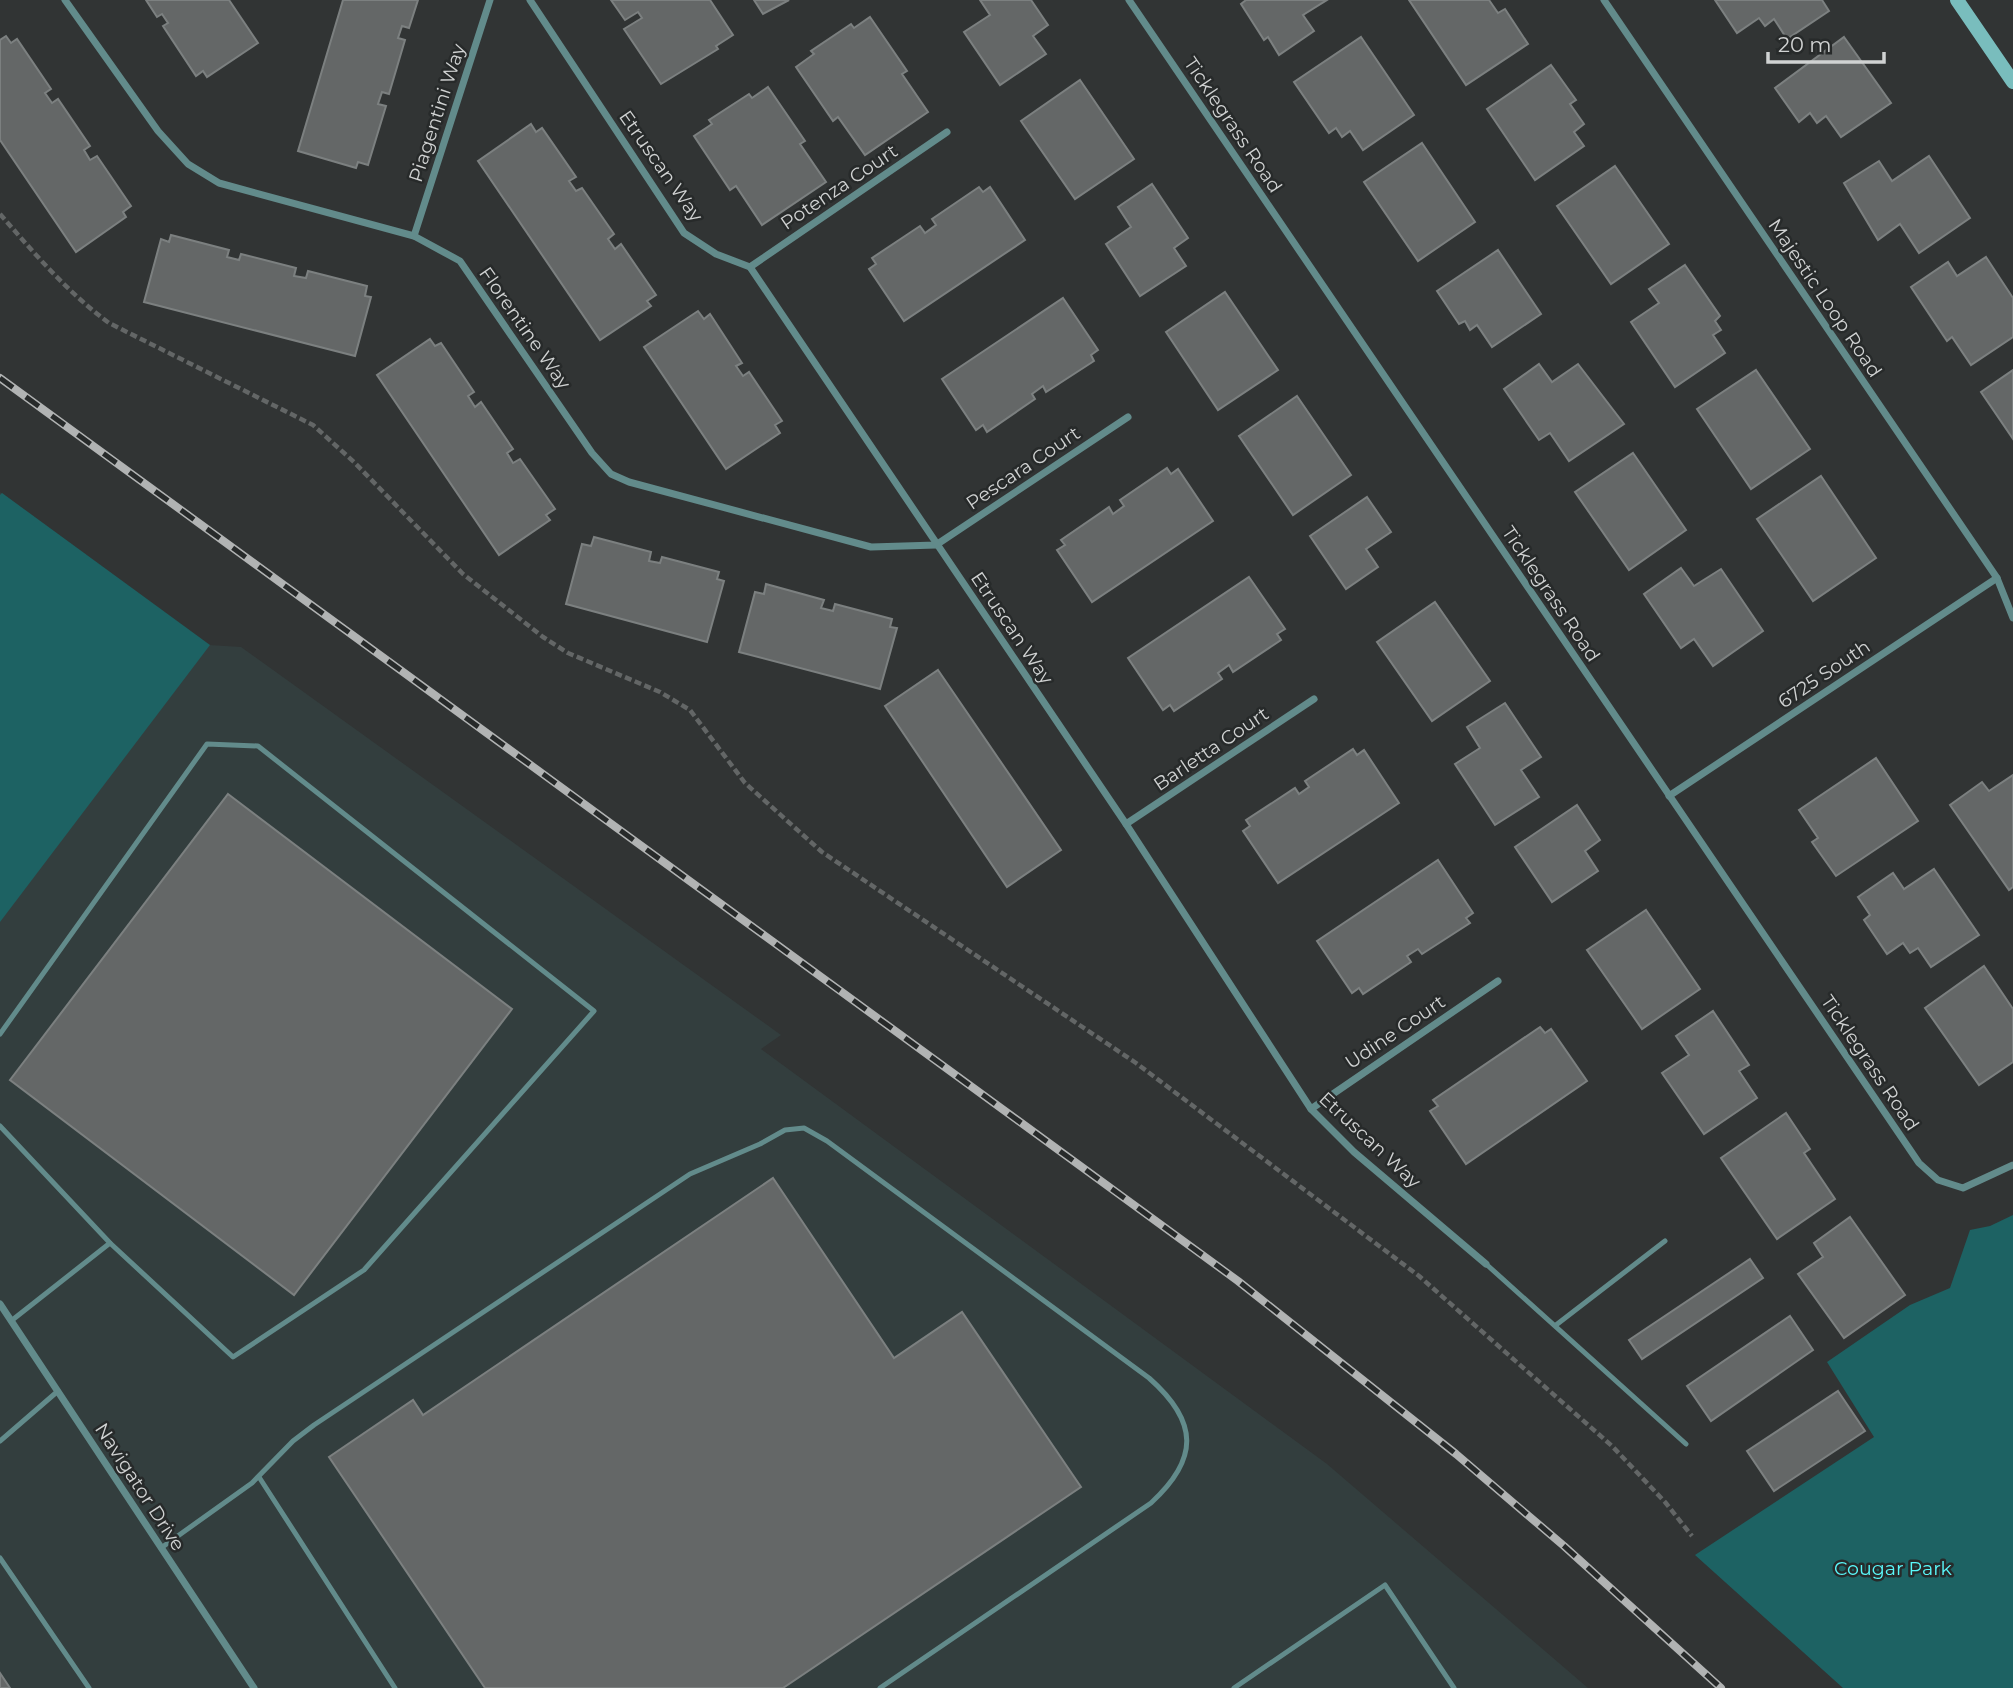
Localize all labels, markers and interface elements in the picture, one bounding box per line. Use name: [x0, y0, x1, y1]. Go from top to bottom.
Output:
scale bar: [1768, 21, 1884, 65]
text: 20 m: [1778, 32, 1832, 57]
street label: Piagentini Way: [404, 40, 470, 185]
street label: Ticklegrass Road: [1179, 53, 1287, 197]
street label: Etruscan Way: [614, 106, 708, 227]
street label: Potenza Court: [776, 139, 902, 235]
street label: Majestic Loop Road: [1763, 214, 1887, 382]
street label: Florentine Way: [474, 262, 576, 394]
street label: Pescara Court: [962, 421, 1085, 515]
street label: Ticklegrass Road: [1497, 522, 1605, 666]
street label: Etruscan Way: [966, 567, 1058, 689]
street label: 6725 South: [1774, 635, 1874, 713]
street label: Barletta Court: [1149, 702, 1273, 796]
street label: Udine Court: [1341, 990, 1450, 1074]
street label: Ticklegrass Road: [1816, 991, 1924, 1135]
street label: Etruscan Way: [1314, 1087, 1426, 1193]
street label: Navigator Drive: [90, 1419, 190, 1555]
park label: Cougar Park: [1834, 1557, 1953, 1580]

